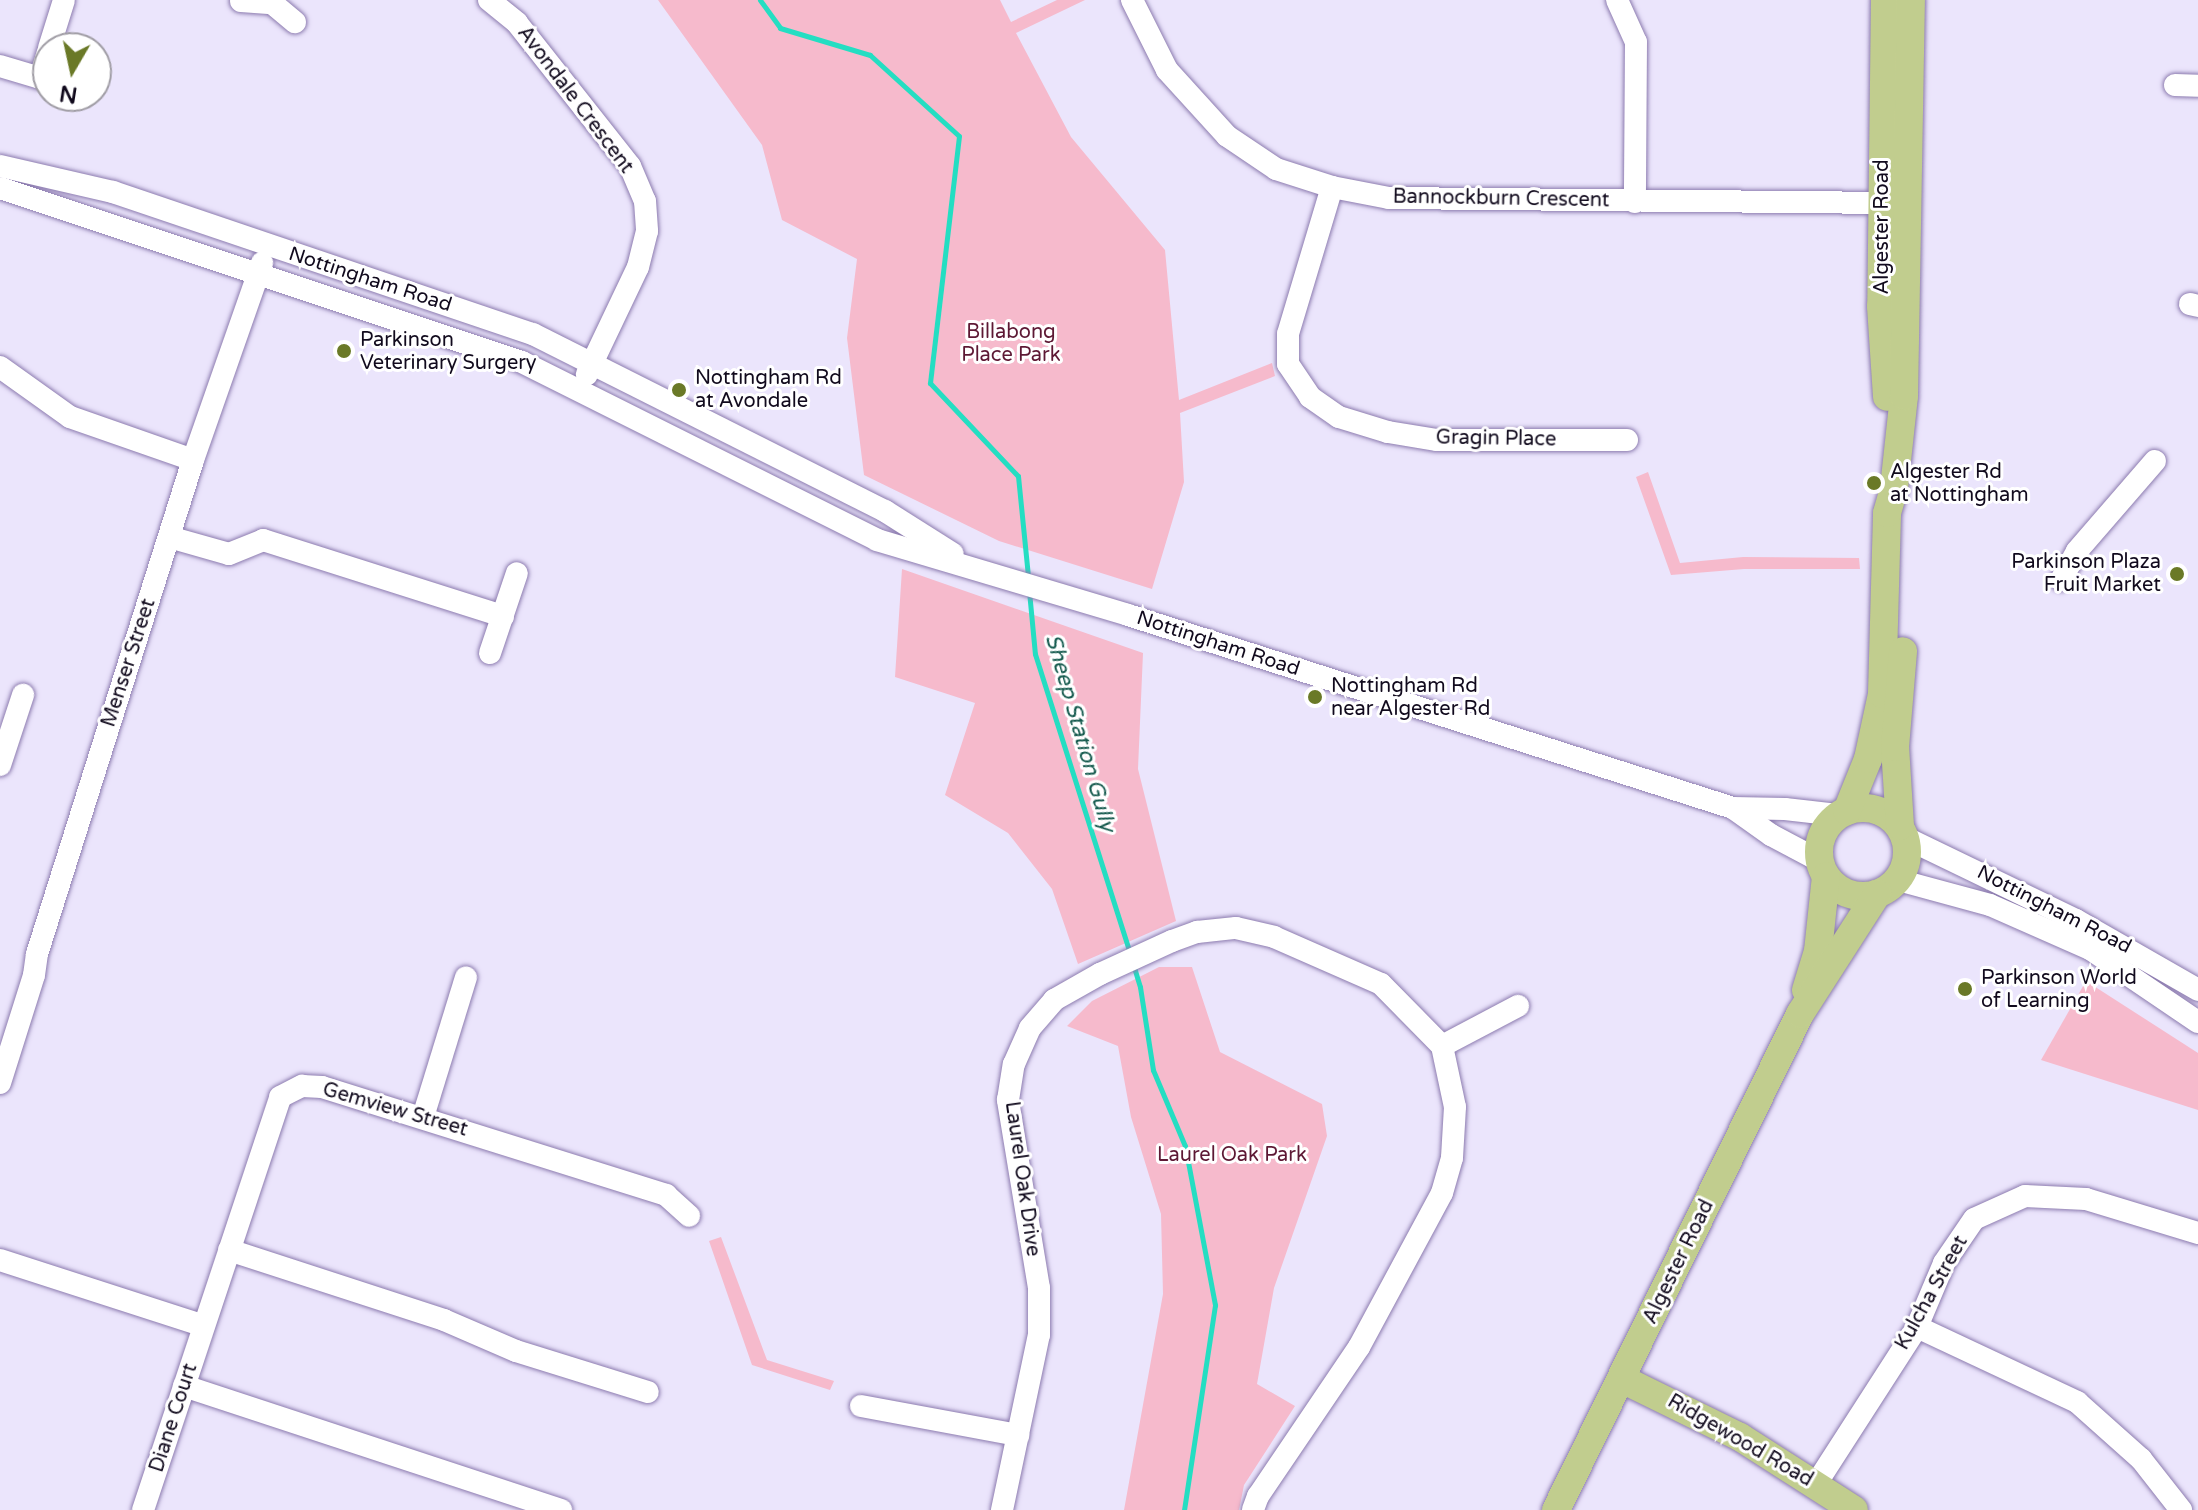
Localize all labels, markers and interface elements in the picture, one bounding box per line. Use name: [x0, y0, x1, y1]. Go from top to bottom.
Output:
street label: Avondale Crescent: [512, 22, 638, 178]
north arrow: [32, 32, 112, 112]
text: N: [58, 80, 79, 108]
street label: Algester Road: [1870, 159, 1894, 295]
street label: Bannockburn Crescent: [1393, 185, 1609, 213]
street label: Nottingham Road: [285, 242, 455, 318]
park label: Billabong Place Park: [961, 320, 1061, 367]
place label: Parkinson Veterinary Surgery: [360, 328, 537, 375]
marker: Parkinson Veterinary Surgery: [335, 342, 353, 360]
place label: Nottingham Rd at Avondale: [695, 366, 842, 413]
marker: Nottingham Rd at Avondale: [670, 381, 688, 399]
street label: Gragin Place: [1436, 426, 1556, 452]
place label: Algester Rd at Nottingham: [1890, 460, 2029, 507]
marker: Algester Rd at Nottingham: [1865, 474, 1883, 492]
place label: Parkinson Plaza Fruit Market: [2011, 550, 2161, 597]
marker: Parkinson Plaza Fruit Market: [2168, 565, 2186, 583]
street label: Menser Street: [97, 596, 161, 730]
street label: Nottingham Road: [1133, 606, 1303, 682]
water label: Sheep Station Gully: [1039, 631, 1121, 835]
place label: Nottingham Rd near Algester Rd: [1331, 674, 1490, 721]
marker: Nottingham Rd near Algester Rd: [1306, 688, 1324, 706]
street label: Nottingham Road: [1973, 861, 2135, 959]
place label: Parkinson World of Learning: [1981, 966, 2137, 1013]
marker: Parkinson World of Learning: [1956, 980, 1974, 998]
street label: Gemview Street: [320, 1078, 470, 1142]
street label: Laurel Oak Drive: [999, 1100, 1045, 1258]
park label: Laurel Oak Park: [1157, 1143, 1307, 1167]
street label: Algester Road: [1639, 1196, 1719, 1328]
street label: Kulcha Street: [1891, 1232, 1973, 1354]
street label: Diane Court: [145, 1361, 203, 1475]
street label: Ridgewood Road: [1663, 1390, 1817, 1492]

